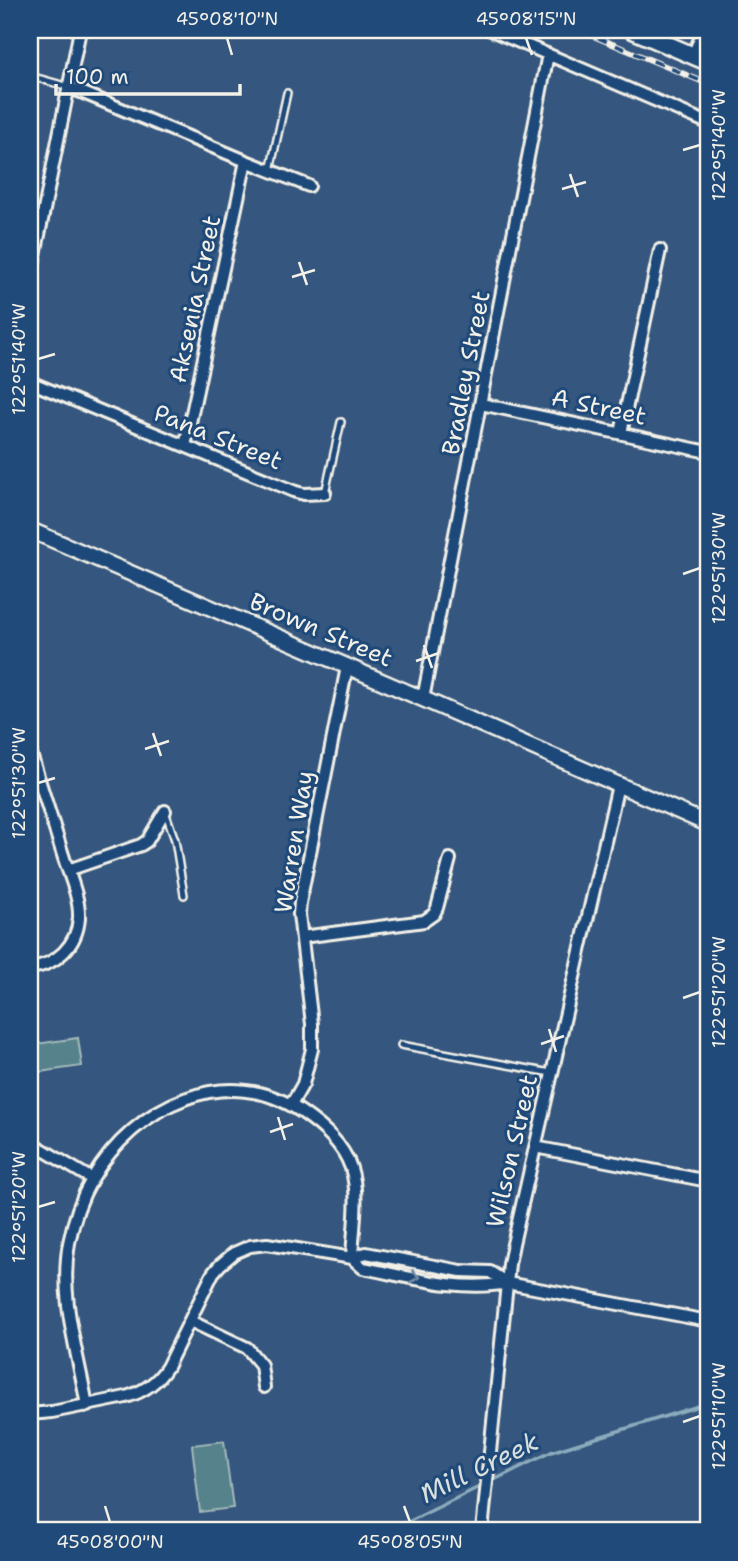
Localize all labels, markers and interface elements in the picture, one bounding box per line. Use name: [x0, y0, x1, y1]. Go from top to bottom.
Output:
text: 45°08'10"N: [176, 7, 278, 31]
text: 45°08'15"N: [476, 7, 576, 31]
scale bar: [56, 52, 240, 96]
text: 100 m: [66, 63, 129, 91]
text: 122°51'40"W: [707, 89, 731, 201]
street label: Aksenia Street: [162, 212, 228, 386]
street label: Bradley Street: [434, 288, 498, 458]
text: 122°51'40"W: [7, 303, 31, 415]
street label: A Street: [549, 381, 649, 433]
street label: Pana Street: [149, 397, 287, 477]
text: 122°51'30"W: [707, 512, 731, 624]
street label: Brown Street: [245, 585, 397, 675]
text: 122°51'30"W: [7, 727, 31, 839]
street label: Warren Way: [267, 768, 321, 916]
text: 122°51'20"W: [707, 936, 731, 1048]
street label: Wilson Street: [479, 1071, 545, 1231]
text: 122°51'20"W: [7, 1151, 31, 1263]
one-way arrow: [409, 1269, 421, 1284]
text: 122°51'10"W: [707, 1362, 731, 1470]
water label: Mill Creek: [414, 1423, 544, 1511]
text: 45°08'00"N: [56, 1530, 164, 1554]
text: 45°08'05"N: [357, 1530, 463, 1554]

